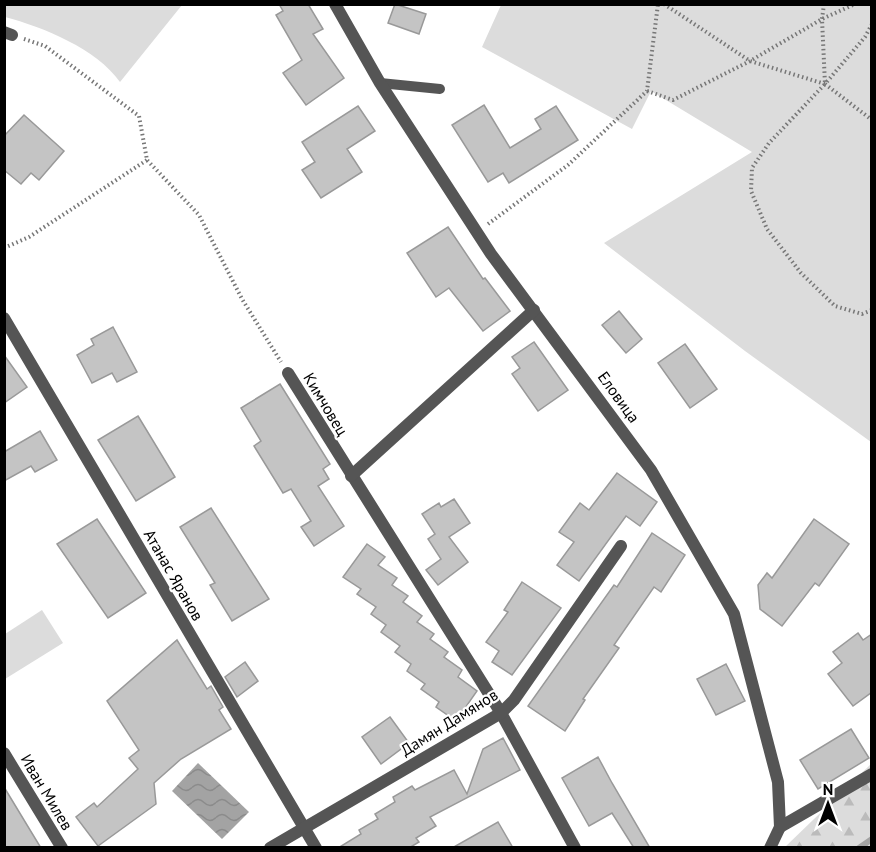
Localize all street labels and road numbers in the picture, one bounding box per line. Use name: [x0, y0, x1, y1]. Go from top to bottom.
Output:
street label: Еловица: [594, 367, 644, 427]
street label: Кимчовец: [299, 369, 353, 439]
street label: Атанас Яранов: [140, 526, 208, 624]
street label: Дамян Дамянов: [397, 684, 501, 760]
street label: Иван Милев: [16, 750, 78, 834]

